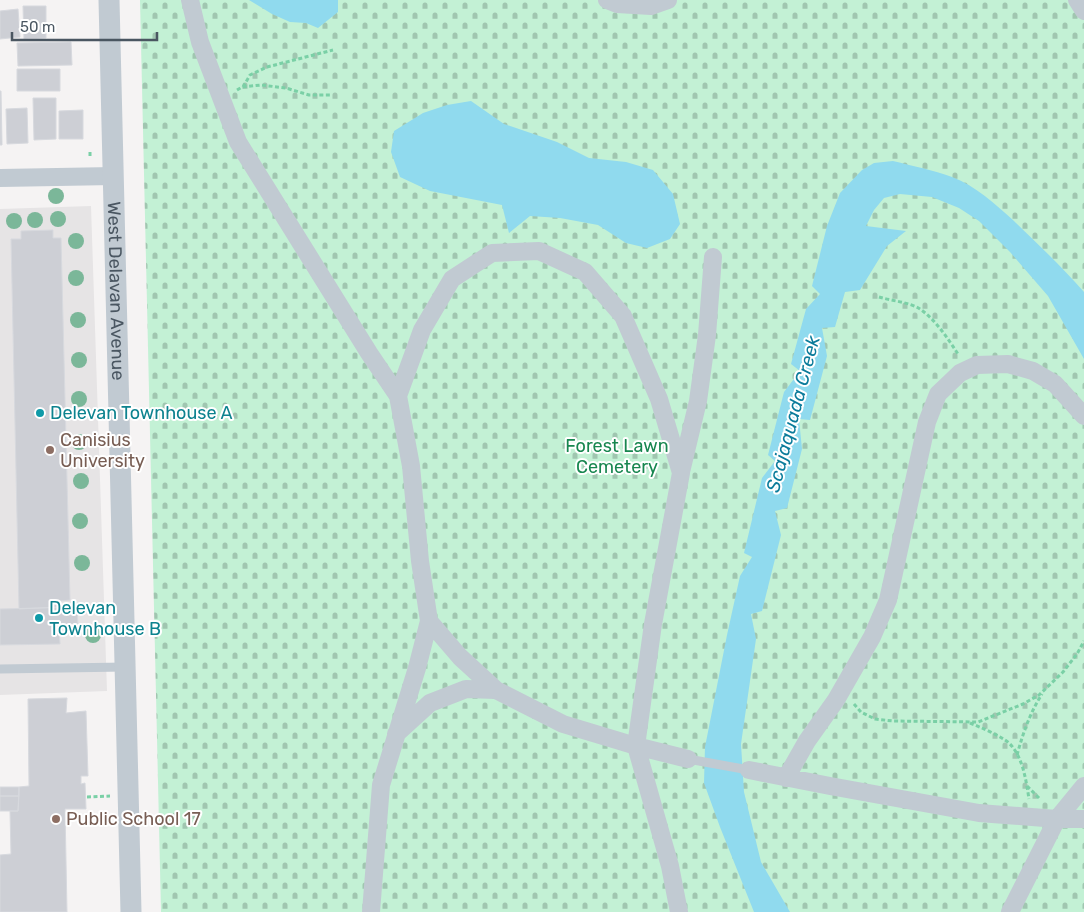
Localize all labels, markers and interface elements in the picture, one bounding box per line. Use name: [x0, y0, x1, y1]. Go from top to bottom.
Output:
scale bar: [12, 10, 158, 42]
text: 50 m: [20, 18, 55, 36]
street label: West Delavan Avenue: [103, 201, 129, 381]
water label: Scajaquada Creek: [761, 333, 825, 495]
place label: Delevan Townhouse A: [50, 402, 233, 424]
marker: Delevan Townhouse A: [34, 407, 46, 419]
place label: Canisius University: [60, 429, 145, 472]
park label: Forest Lawn Cemetery: [565, 435, 669, 478]
marker: Canisius University: [44, 444, 56, 456]
place label: Delevan Townhouse B: [49, 597, 161, 640]
marker: Delevan Townhouse B: [33, 612, 45, 624]
place label: Public School 17: [66, 808, 201, 830]
marker: Public School 17: [50, 813, 62, 825]

